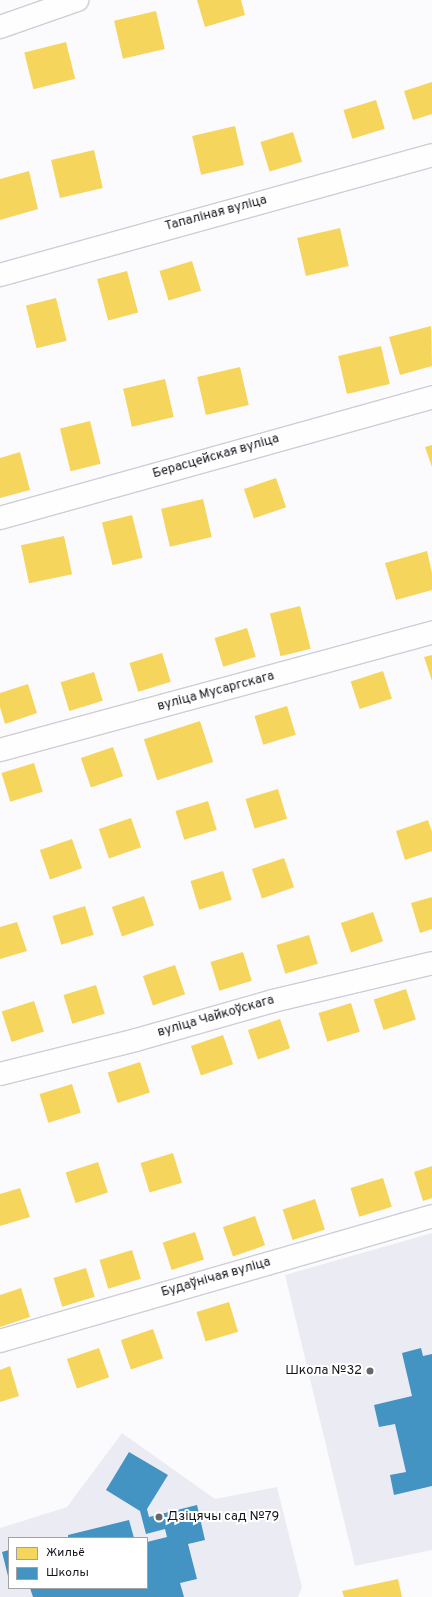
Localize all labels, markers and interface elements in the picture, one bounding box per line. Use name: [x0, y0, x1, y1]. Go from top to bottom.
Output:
street label: Тапаліная вуліца: [163, 193, 269, 235]
street label: Берасцейская вуліца: [151, 431, 281, 483]
street label: вуліца Мусаргскага: [156, 669, 276, 715]
street label: вуліца Чайкоўскага: [156, 993, 276, 1041]
street label: Будаўнічая вуліца: [160, 1255, 272, 1301]
place label: Школа №32: [285, 1363, 362, 1379]
marker: Школа №32: [365, 1366, 375, 1376]
place label: Дзіцячы сад №79: [167, 1509, 279, 1525]
marker: Дзіцячы сад №79: [154, 1512, 164, 1522]
legend: [8, 1537, 148, 1589]
text: Жильё: [46, 1545, 85, 1561]
text: Школы: [46, 1565, 89, 1581]

